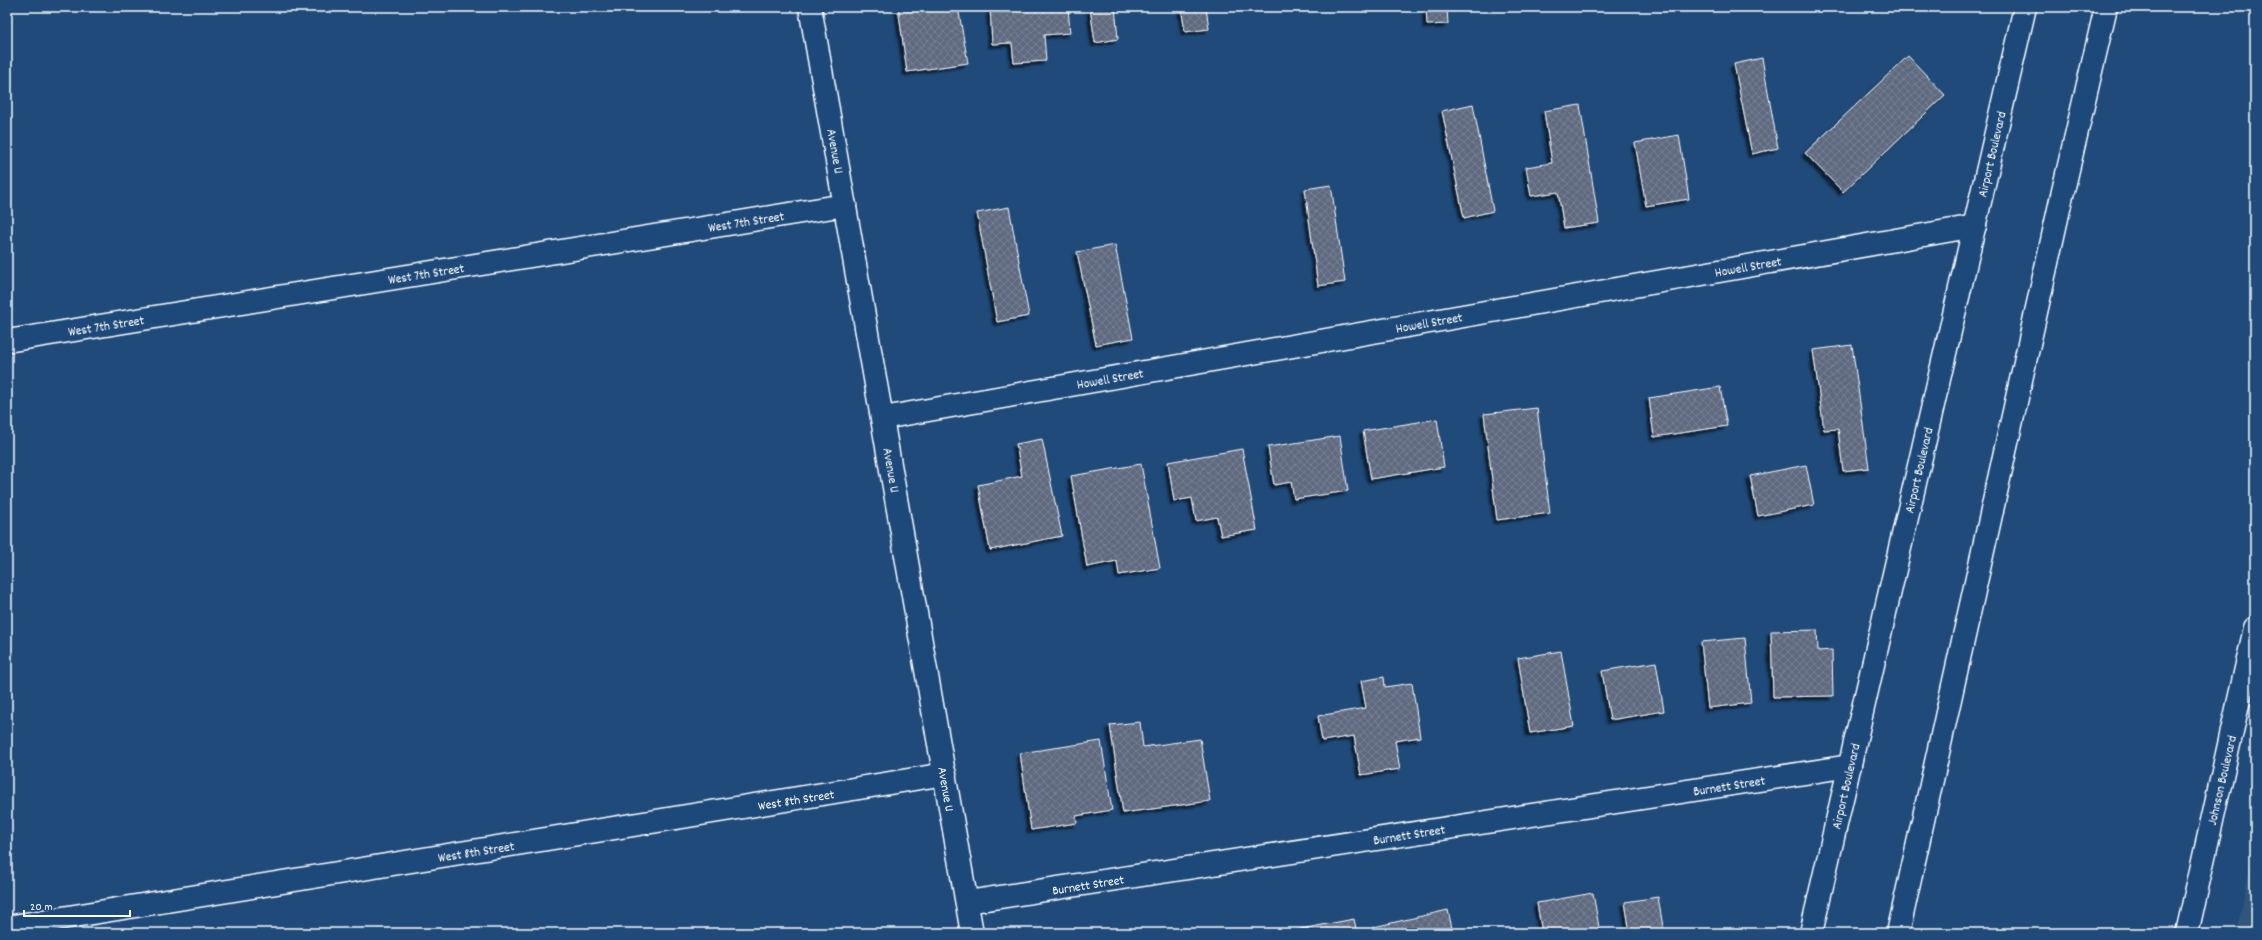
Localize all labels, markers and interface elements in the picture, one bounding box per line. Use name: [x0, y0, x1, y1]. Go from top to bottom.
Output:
street label: Airport Boulevard: [1974, 110, 2013, 199]
street label: Avenue U: [820, 128, 847, 175]
street label: West 7th Street: [707, 208, 786, 239]
street label: Howell Street: [1714, 253, 1783, 284]
street label: West 7th Street: [387, 260, 466, 291]
street label: Howell Street: [1395, 309, 1464, 340]
street label: West 7th Street: [67, 312, 146, 343]
street label: Howell Street: [1076, 365, 1145, 396]
street label: Airport Boulevard: [1901, 426, 1940, 515]
street label: Avenue U: [876, 447, 903, 494]
street label: Johnson Boulevard: [2204, 734, 2243, 827]
street label: Airport Boulevard: [1828, 742, 1867, 831]
street label: Avenue U: [931, 766, 958, 813]
street label: Burnett Street: [1692, 772, 1767, 803]
street label: West 8th Street: [757, 786, 836, 817]
street label: Burnett Street: [1372, 821, 1447, 852]
street label: West 8th Street: [437, 838, 516, 869]
street label: Burnett Street: [1051, 871, 1126, 902]
scale bar: [24, 892, 130, 918]
text: 20 m: [30, 899, 53, 916]

